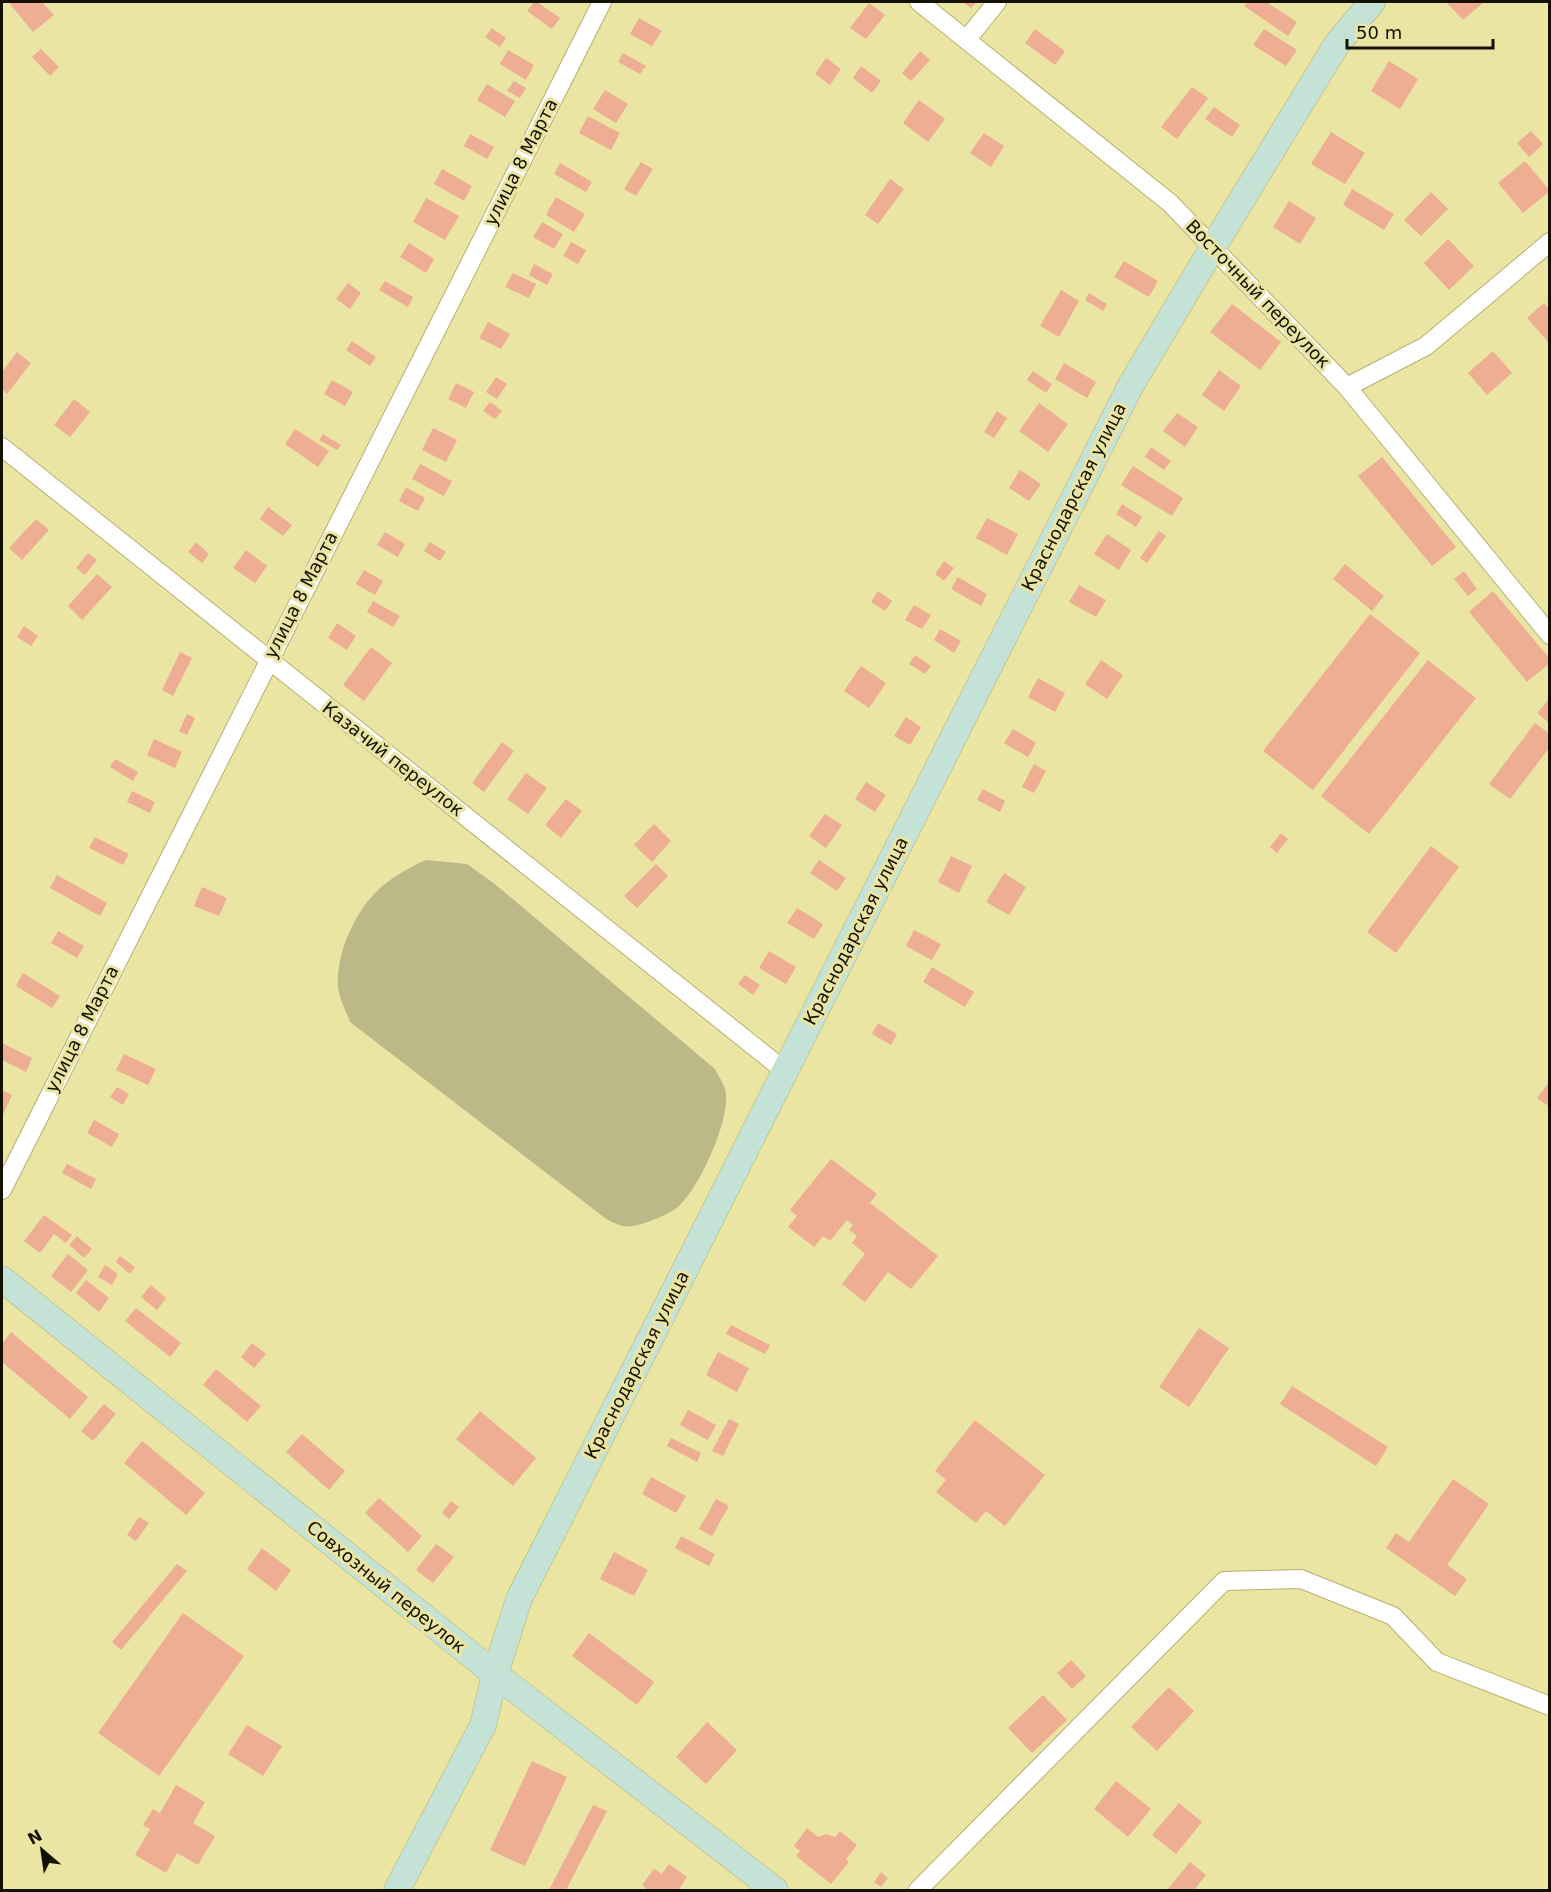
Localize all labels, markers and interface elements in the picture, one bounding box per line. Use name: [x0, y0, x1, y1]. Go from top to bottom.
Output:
scale bar: [1347, 12, 1492, 50]
text: 50 m: [1356, 22, 1402, 43]
street label: улица 8 Марта: [480, 95, 562, 229]
street label: Восточный переулок: [1182, 215, 1335, 372]
street label: Краснодарская улица: [1017, 399, 1130, 594]
street label: улица 8 Марта: [260, 528, 342, 662]
street label: Казачий переулок: [318, 697, 468, 820]
street label: Краснодарская улица: [799, 833, 912, 1028]
street label: улица 8 Марта: [41, 962, 123, 1096]
street label: Краснодарская улица: [580, 1267, 693, 1462]
street label: Совхозный переулок: [303, 1516, 470, 1657]
north arrow: [12, 1820, 72, 1880]
text: N: [25, 1826, 45, 1849]

